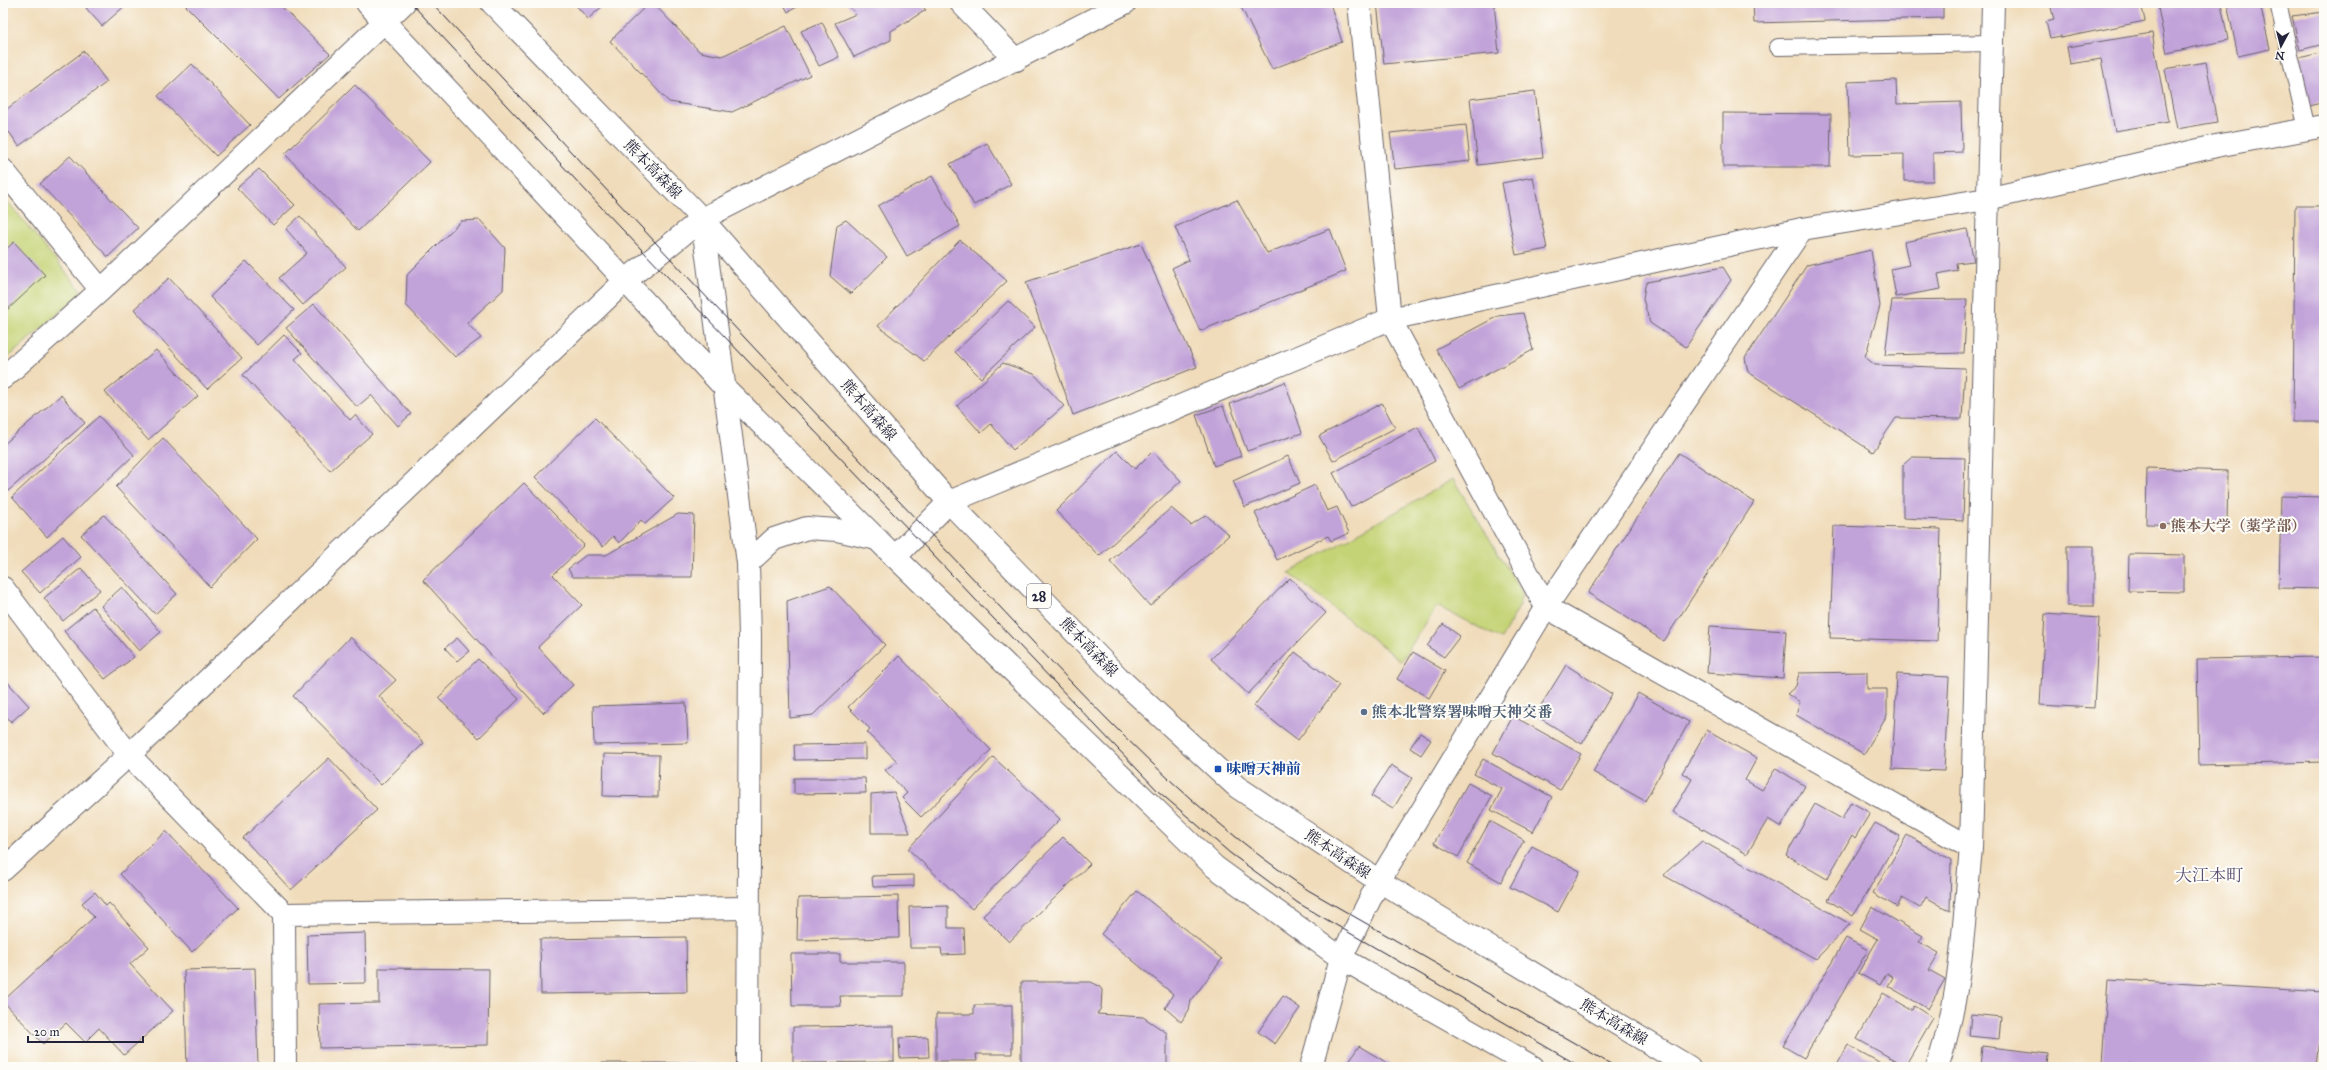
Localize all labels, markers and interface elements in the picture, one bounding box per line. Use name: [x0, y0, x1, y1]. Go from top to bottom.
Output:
north arrow: [2261, 26, 2301, 66]
text: N: [2274, 48, 2285, 62]
street label: 熊本高森線: [620, 136, 686, 202]
street label: 熊本高森線: [838, 376, 900, 444]
place label: 熊本大学（薬学部）: [2171, 517, 2306, 535]
marker: 熊本大学（薬学部）: [2158, 521, 2168, 531]
road number: 28: [1027, 584, 1051, 608]
street label: 熊本高森線: [1056, 614, 1122, 680]
place label: 熊本北警察署味噌天神交番: [1372, 703, 1553, 721]
marker: 熊本北警察署味噌天神交番: [1359, 707, 1369, 717]
place label: 味噌天神前: [1226, 760, 1301, 778]
marker: 味噌天神前: [1213, 764, 1223, 774]
street label: 熊本高森線: [1302, 826, 1374, 882]
district label: 大江本町: [2175, 865, 2243, 886]
street label: 熊本高森線: [1577, 995, 1651, 1049]
scale bar: [28, 1018, 143, 1044]
text: 20 m: [34, 1025, 60, 1039]

